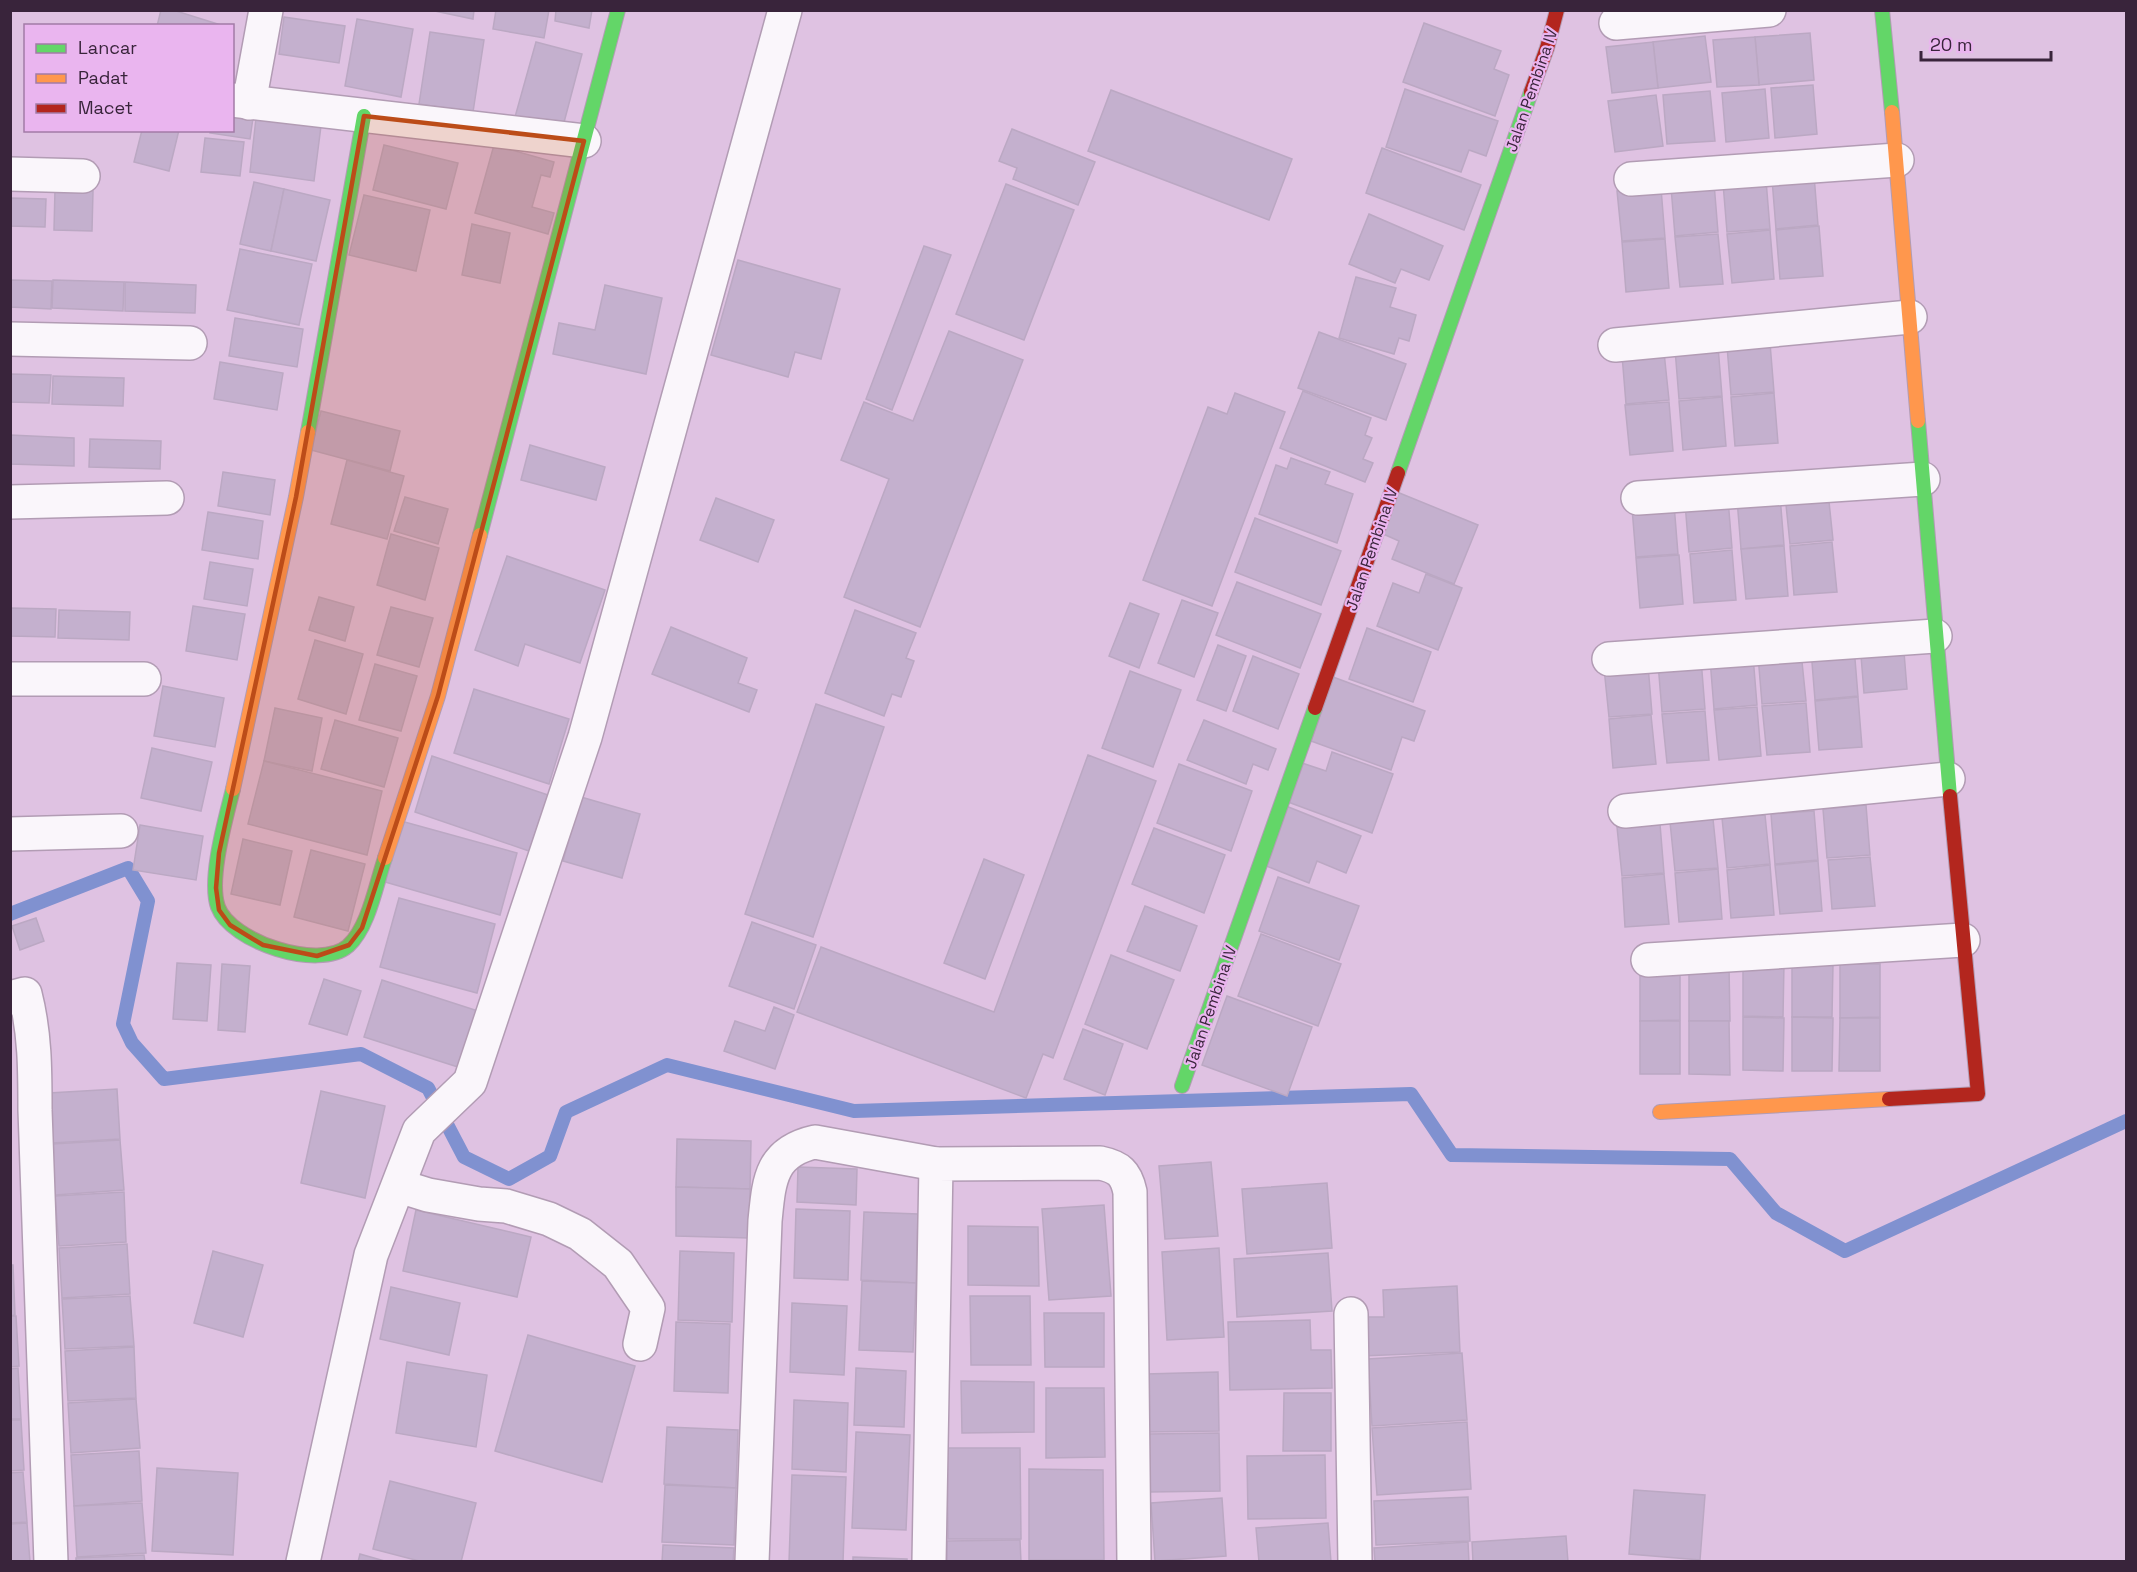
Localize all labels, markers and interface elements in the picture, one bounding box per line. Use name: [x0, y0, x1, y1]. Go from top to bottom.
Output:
legend: [24, 24, 234, 132]
scale bar: [1921, 24, 2052, 62]
street label: Jalan Pembina IV: [1501, 26, 1562, 155]
text: 20 m: [1930, 33, 1973, 56]
text: Lancar: [78, 36, 137, 59]
text: Padat: [78, 66, 128, 89]
text: Macet: [78, 96, 133, 119]
street label: Jalan Pembina IV: [1341, 485, 1402, 614]
street label: Jalan Pembina IV: [1180, 943, 1241, 1072]

